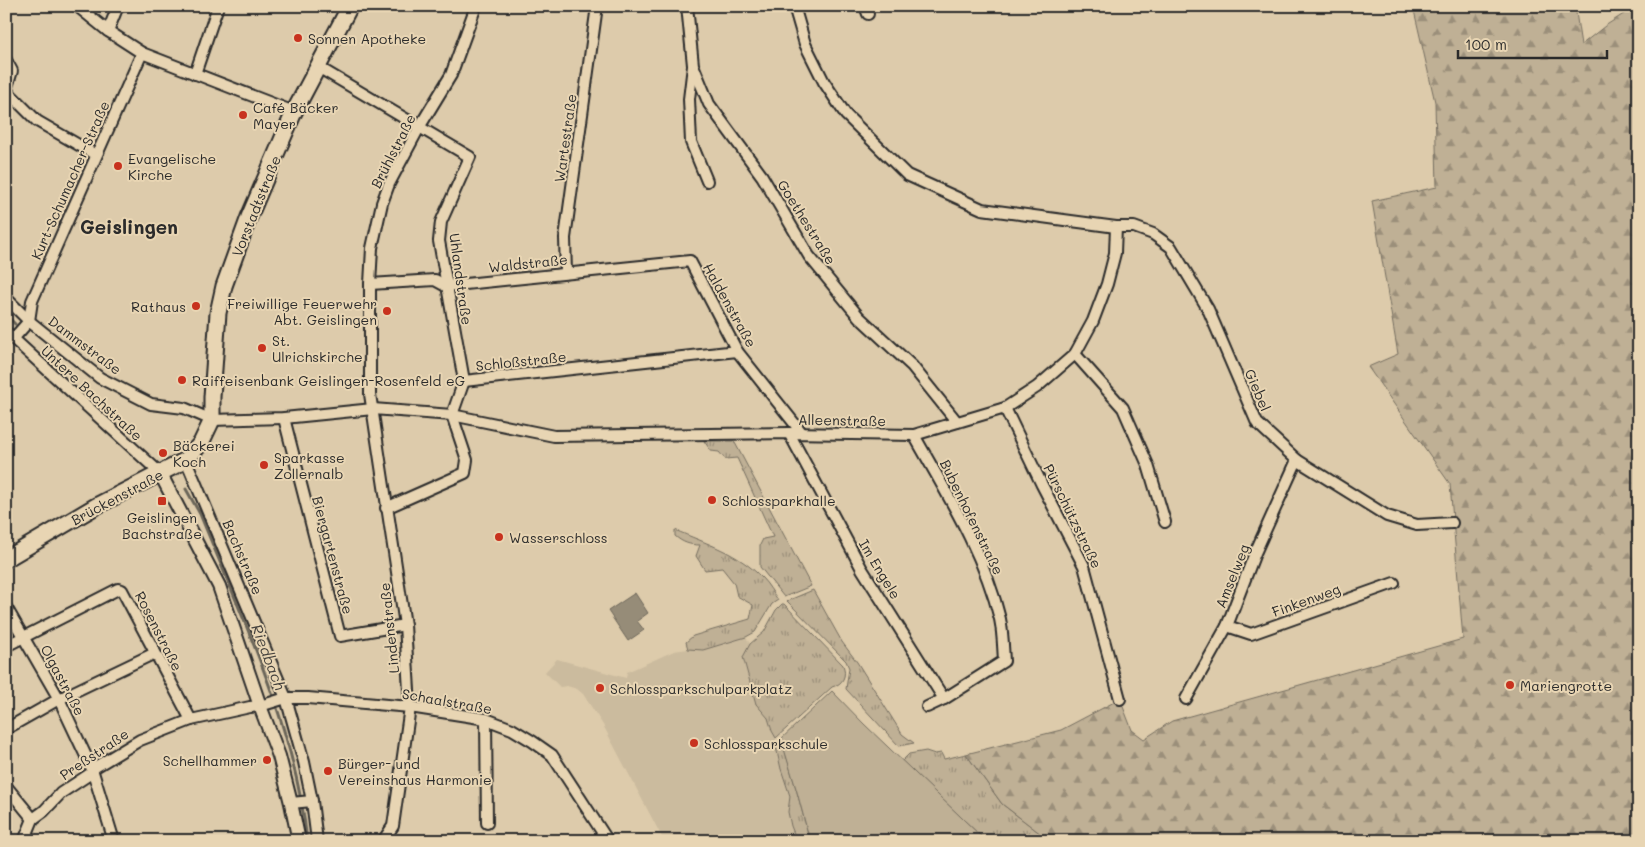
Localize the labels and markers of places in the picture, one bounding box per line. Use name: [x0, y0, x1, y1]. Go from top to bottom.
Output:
place label: Sonnen Apotheke: [308, 29, 426, 48]
marker: Sonnen Apotheke: [292, 32, 304, 44]
place label: Café Bäcker Mayer: [253, 98, 339, 133]
marker: Café Bäcker Mayer: [237, 109, 249, 121]
place label: Evangelische Kirche: [128, 149, 216, 184]
marker: Evangelische Kirche: [112, 160, 124, 172]
place label: Freiwillige Feuerwehr Abt. Geislingen: [227, 294, 377, 329]
place label: Rathaus: [131, 297, 186, 316]
marker: Rathaus: [190, 300, 202, 312]
marker: Freiwillige Feuerwehr Abt. Geislingen: [381, 305, 393, 317]
place label: St. Ulrichskirche: [272, 331, 363, 366]
marker: St. Ulrichskirche: [256, 342, 268, 354]
place label: Raiffeisenbank Geislingen-Rosenfeld eG: [192, 371, 465, 390]
marker: Raiffeisenbank Geislingen-Rosenfeld eG: [176, 374, 188, 386]
place label: Bäckerei Koch: [173, 436, 235, 471]
marker: Bäckerei Koch: [157, 447, 169, 459]
place label: Sparkasse Zollernalb: [274, 448, 345, 483]
marker: Sparkasse Zollernalb: [258, 459, 270, 471]
place label: Schlossparkhalle: [722, 491, 836, 510]
marker: Schlossparkhalle: [706, 494, 718, 506]
marker: Geislingen Bachstraße: [156, 495, 168, 507]
place label: Geislingen Bachstraße: [122, 508, 202, 543]
place label: Wasserschloss: [509, 528, 608, 547]
marker: Wasserschloss: [493, 531, 505, 543]
place label: Mariengrotte: [1520, 676, 1612, 695]
place label: Schlossparkschulparkplatz: [610, 679, 792, 698]
marker: Mariengrotte: [1504, 679, 1516, 691]
marker: Schlossparkschulparkplatz: [594, 682, 606, 694]
place label: Schlossparkschule: [704, 734, 828, 753]
marker: Schlossparkschule: [688, 737, 700, 749]
place label: Schellhammer: [163, 751, 257, 770]
marker: Schellhammer: [261, 754, 273, 766]
place label: Bürger- und Vereinshaus Harmonie: [338, 754, 492, 789]
marker: Bürger- und Vereinshaus Harmonie: [322, 765, 334, 777]

